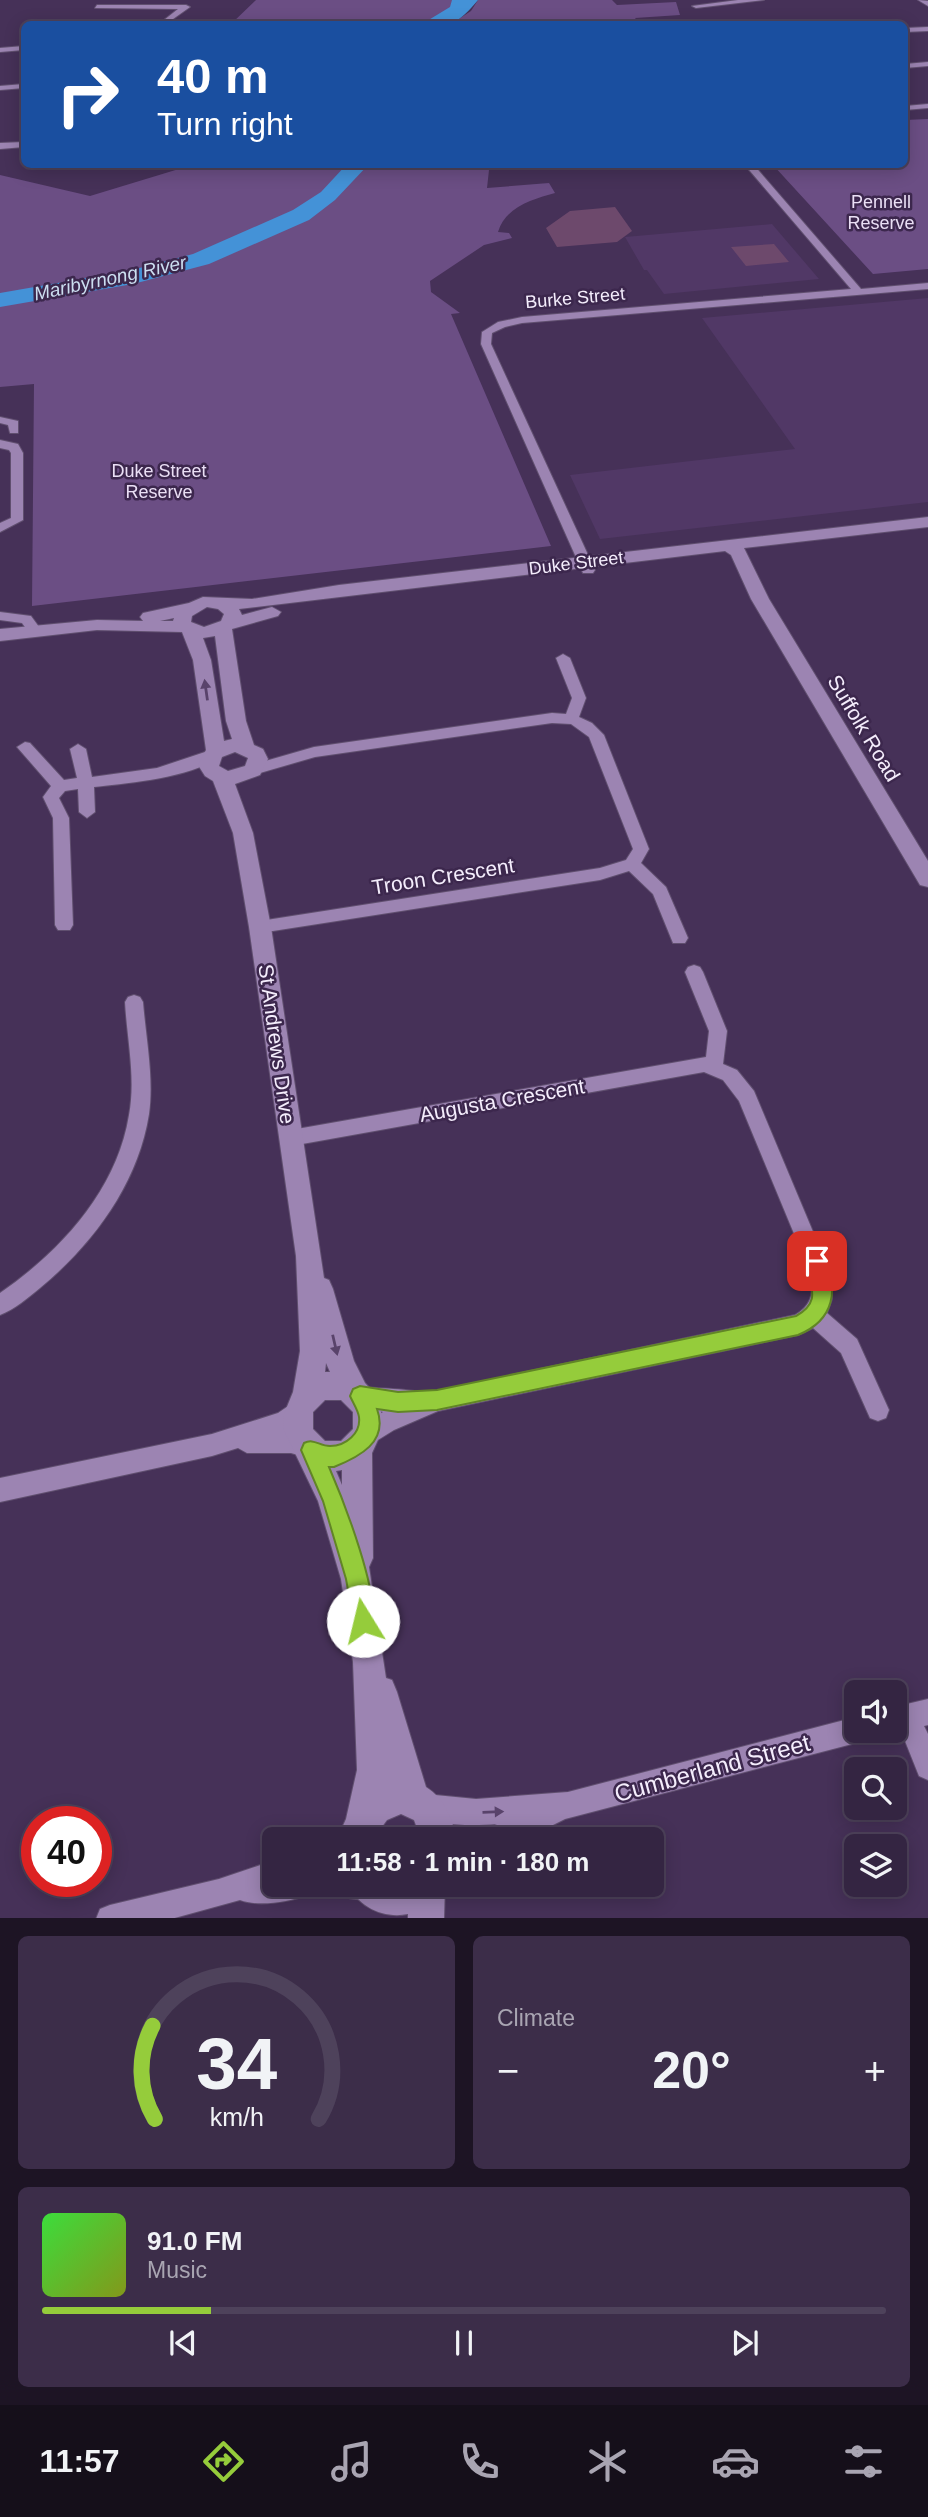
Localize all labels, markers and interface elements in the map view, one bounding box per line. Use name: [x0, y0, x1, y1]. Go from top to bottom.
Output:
icon: right: [42, 49, 133, 140]
text: 40 m: [157, 49, 269, 103]
text: Turn right: [157, 106, 293, 142]
park label: Pennell Reserve: [847, 192, 915, 233]
water label: Maribyrnong River: [32, 251, 189, 304]
street label: Burke Street: [524, 284, 626, 312]
park label: Duke Street Reserve: [111, 461, 207, 502]
street label: Duke Street: [528, 547, 624, 579]
street label: Suffolk Road: [823, 671, 905, 785]
one-way arrow: [201, 679, 212, 701]
street label: Troon Crescent: [370, 853, 516, 899]
street label: St Andrews Drive: [254, 963, 300, 1125]
street label: Augusta Crescent: [418, 1074, 586, 1126]
pin: [787, 1231, 847, 1291]
icon: arrive: [798, 1242, 836, 1280]
one-way arrow: [330, 1334, 341, 1356]
position arrow: [326, 1584, 400, 1658]
map controls: [844, 1680, 907, 1897]
button: sound: [844, 1680, 907, 1743]
street label: Cumberland Street: [611, 1729, 813, 1807]
button: search: [844, 1757, 907, 1820]
speed limit sign: 40: [21, 1806, 112, 1897]
one-way arrow: [482, 1806, 504, 1817]
button: layers: [844, 1834, 907, 1897]
text: 11:58 · 1 min · 180 m: [337, 1847, 589, 1877]
text: Climate: [497, 2005, 575, 2031]
text: 34: [196, 2023, 277, 2104]
text: 20°: [652, 2041, 731, 2099]
text: −: [497, 2050, 519, 2092]
text: +: [864, 2050, 886, 2092]
text: km/h: [209, 2102, 264, 2130]
text: 91.0 FM: [147, 2226, 242, 2256]
text: Music: [147, 2257, 207, 2283]
icon: previous: [164, 2324, 202, 2362]
icon: pause: [445, 2324, 483, 2362]
icon: next: [726, 2324, 764, 2362]
icon: directions: [199, 2437, 248, 2486]
icon: music: [327, 2437, 376, 2486]
icon: phone: [455, 2437, 504, 2486]
icon: climate: [583, 2437, 632, 2486]
icon: car: [711, 2437, 760, 2486]
icon: filters: [839, 2437, 888, 2486]
text: 11:57: [40, 2443, 120, 2479]

